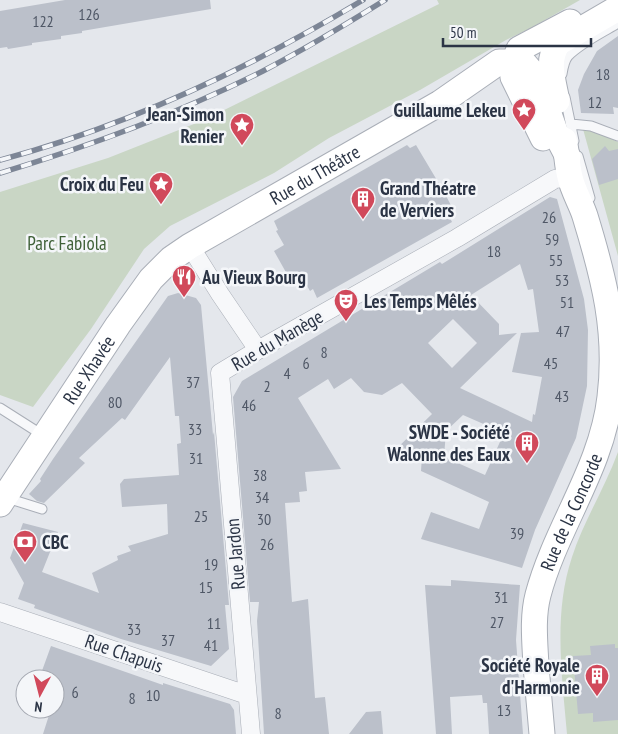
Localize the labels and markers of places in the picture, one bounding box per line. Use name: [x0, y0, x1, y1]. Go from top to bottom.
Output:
place icon: Guillaume Lekeu: [511, 97, 537, 131]
place label: Guillaume Lekeu: [394, 98, 506, 122]
place label: Jean-Simon Renier: [145, 102, 224, 148]
place icon: Jean-Simon Renier: [229, 112, 255, 146]
place icon: Croix du Feu: [148, 171, 174, 205]
place label: Croix du Feu: [60, 172, 144, 196]
place label: Grand Théatre de Verviers: [380, 176, 476, 222]
building icon: Grand Théatre de Verviers: [350, 186, 376, 220]
restaurant icon: Au Vieux Bourg: [171, 264, 197, 298]
place label: Au Vieux Bourg: [201, 265, 306, 289]
theatre icon: Les Temps Mêlés: [333, 288, 359, 322]
place label: Les Temps Mêlés: [364, 289, 477, 313]
place label: SWDE - Société Walonne des Eaux: [386, 420, 511, 466]
building icon: SWDE - Société Walonne des Eaux: [514, 430, 540, 464]
bank icon: CBC: [12, 529, 38, 563]
place label: CBC: [42, 530, 69, 554]
place label: Société Royale d'Harmonie: [481, 653, 580, 699]
building icon: Société Royale d'Harmonie: [584, 663, 610, 697]

